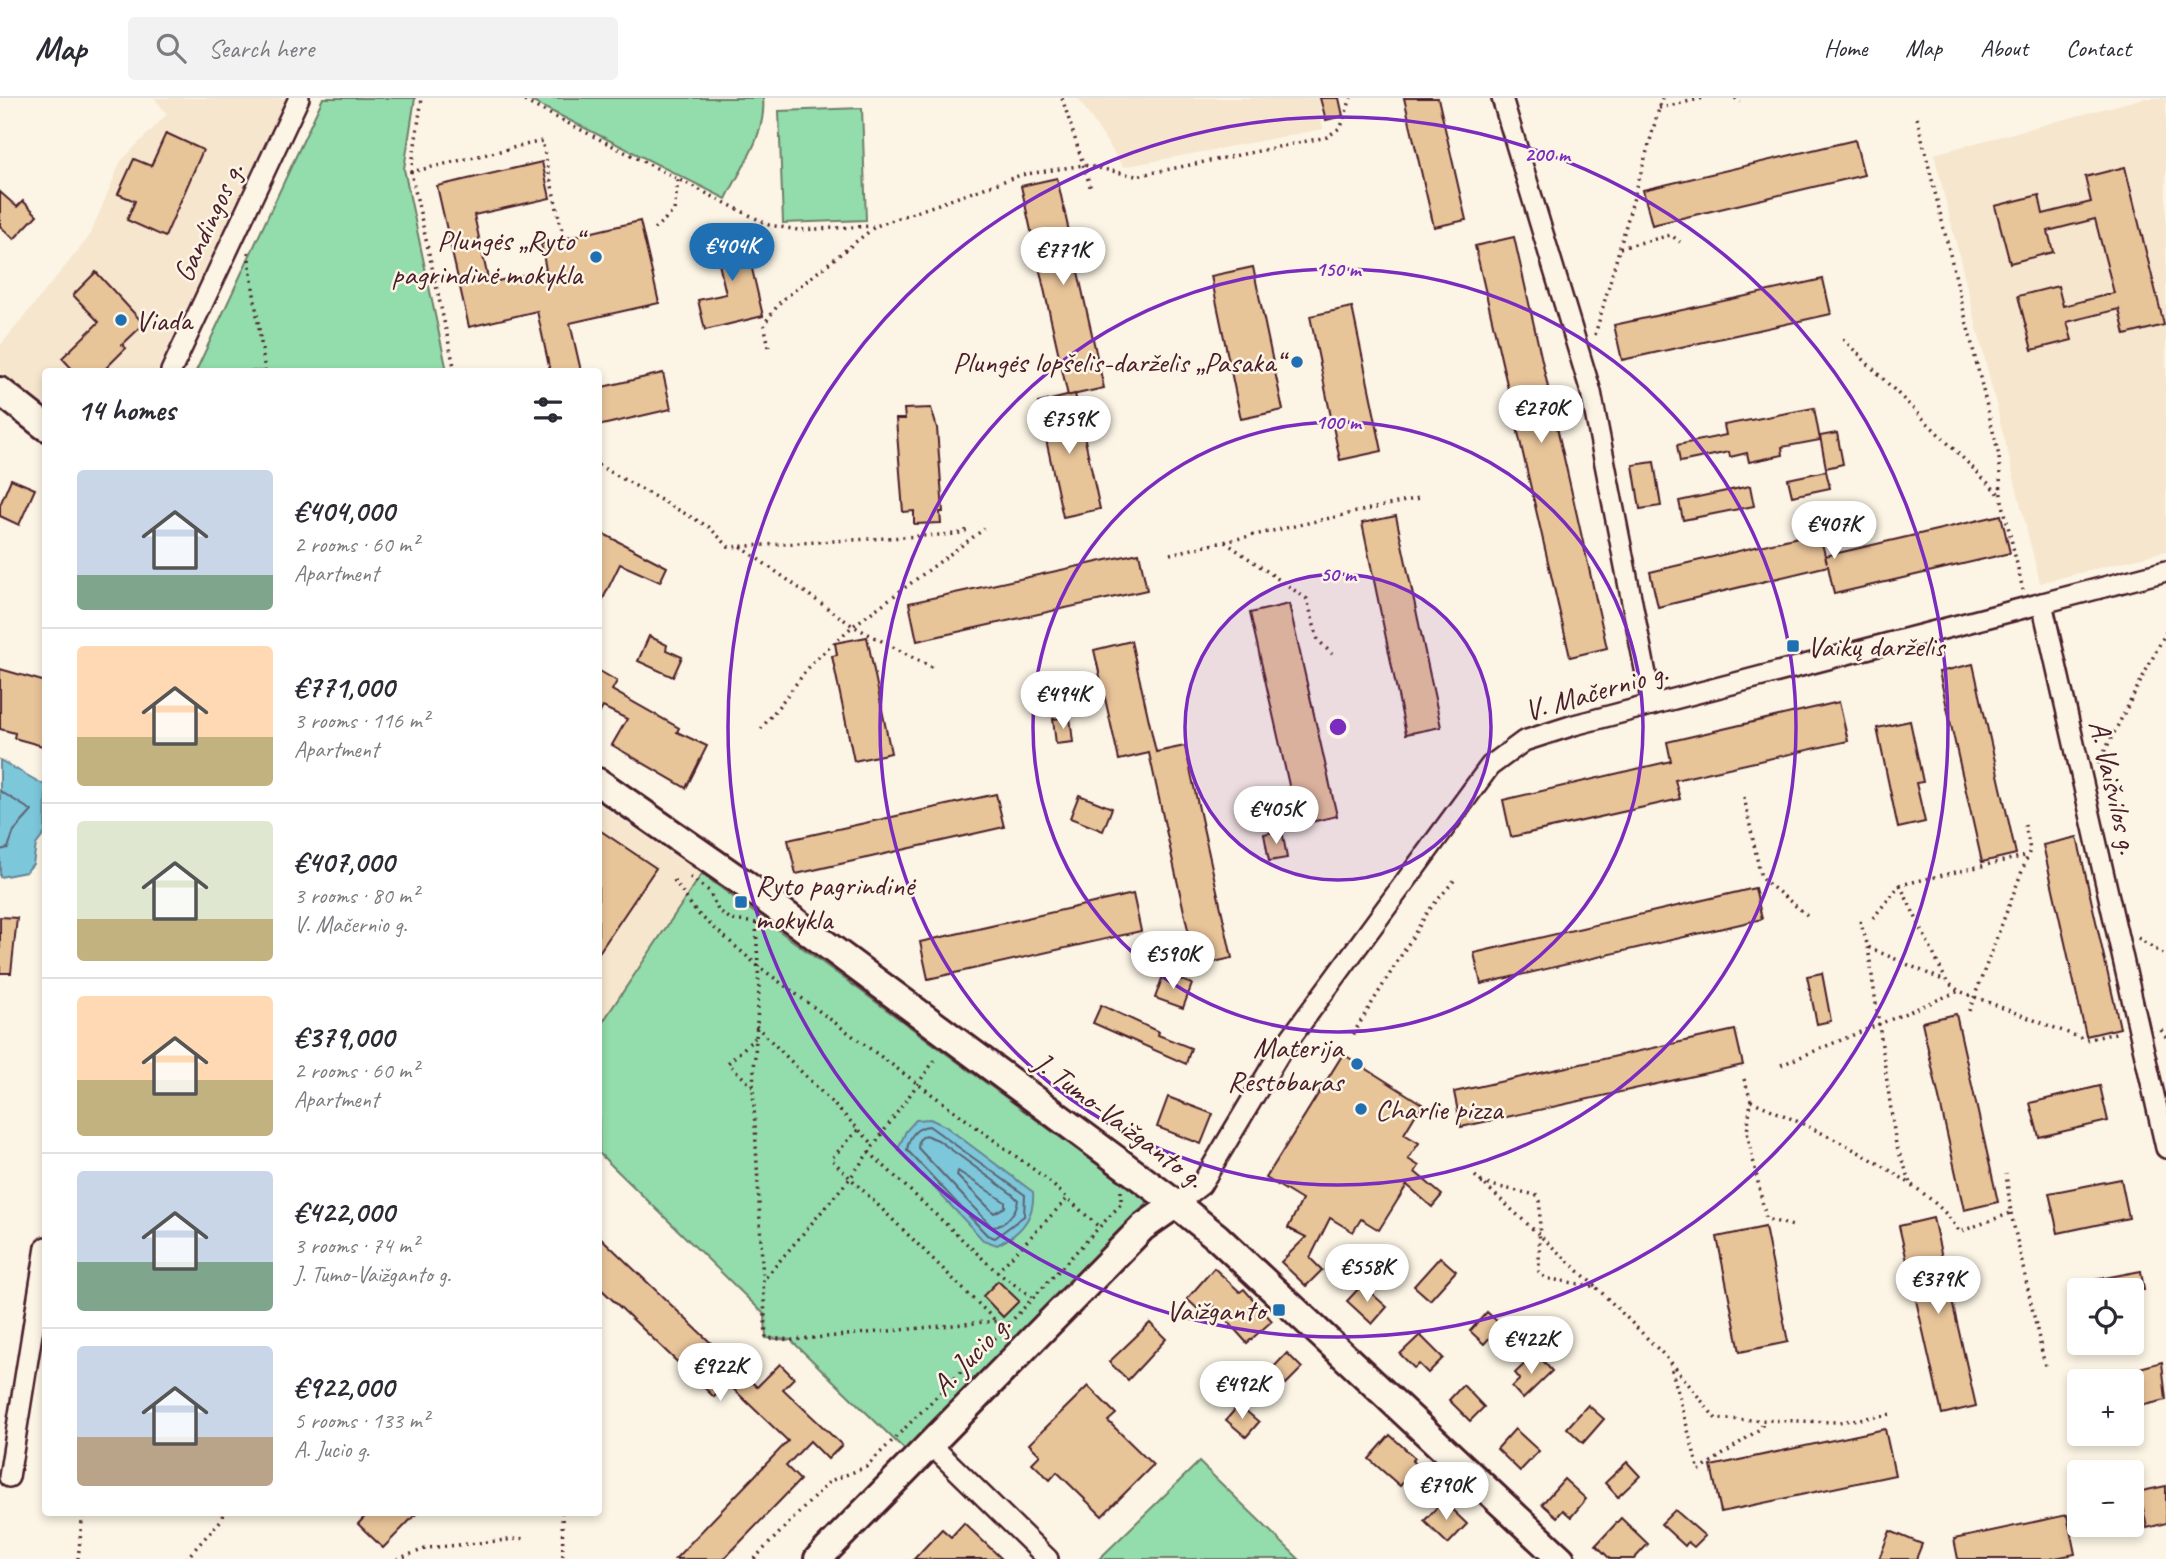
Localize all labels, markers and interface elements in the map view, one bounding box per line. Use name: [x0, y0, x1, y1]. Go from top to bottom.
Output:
search box: [128, 17, 618, 80]
text: Map: [35, 27, 86, 69]
icon: search: [152, 29, 190, 67]
text: Search here: [208, 32, 314, 65]
text: Home: [1824, 33, 1867, 63]
text: Map: [1905, 33, 1942, 63]
text: About: [1980, 33, 2028, 63]
text: Contact: [2066, 33, 2131, 63]
text: 200 m: [1524, 141, 1572, 167]
street label: Gandingos g.: [164, 156, 252, 288]
place label: Plungės „Ryto“ pagrindinė mokykla: [392, 221, 588, 293]
pin: €404K: [683, 223, 781, 283]
pin: €771K: [1014, 228, 1112, 287]
text: €404K: [705, 231, 759, 260]
text: €771K: [1037, 235, 1089, 264]
marker: Plungės „Ryto“ pagrindinė mokykla: [588, 249, 604, 265]
text: 150 m: [1315, 256, 1363, 282]
place label: Viada: [135, 301, 194, 339]
marker: Viada: [113, 312, 129, 328]
place label: Plungės lopšelis-darželis „Pasaka“: [953, 343, 1289, 381]
marker: Plungės lopšelis-darželis „Pasaka“: [1289, 354, 1305, 370]
pin: €270K: [1492, 386, 1590, 445]
text: 14 homes: [77, 391, 175, 429]
icon: filters: [529, 391, 567, 429]
text: €270K: [1515, 393, 1568, 422]
pin: €759K: [1020, 396, 1118, 456]
text: €759K: [1043, 404, 1095, 433]
text: 100 m: [1315, 409, 1363, 435]
text: €404,000: [294, 492, 394, 530]
icon: home: [133, 498, 217, 582]
pin: €407K: [1785, 502, 1883, 561]
text: €407K: [1808, 509, 1861, 538]
text: 2 rooms · 60 m²: [294, 530, 418, 559]
text: Apartment: [294, 559, 379, 588]
text: 50 m: [1320, 561, 1358, 587]
place label: Vaikų darželis: [1807, 627, 1947, 665]
marker: Vaikų darželis: [1785, 638, 1801, 654]
street label: V. Mačernio g.: [1520, 652, 1672, 730]
text: €771,000: [294, 668, 394, 706]
pin: €494K: [1014, 672, 1112, 731]
icon: home: [133, 674, 217, 758]
text: €494K: [1037, 679, 1089, 708]
text: 3 rooms · 116 m²: [294, 706, 429, 735]
centre of rings: [1326, 715, 1350, 739]
street label: A. Vaišvilos g.: [2080, 716, 2148, 858]
text: Apartment: [294, 735, 379, 764]
pin: €405K: [1227, 786, 1325, 846]
text: €405K: [1250, 794, 1302, 823]
text: €407,000: [294, 843, 394, 881]
icon: home: [133, 849, 217, 933]
place label: Ryto pagrindinė mokykla: [755, 866, 917, 938]
text: 3 rooms · 80 m²: [294, 881, 418, 910]
marker: Ryto pagrindinė mokykla: [733, 894, 749, 910]
text: V. Mačernio g.: [294, 910, 407, 939]
pin: €590K: [1124, 932, 1222, 991]
text: €590K: [1147, 939, 1199, 968]
text: €379,000: [294, 1018, 394, 1056]
icon: home: [133, 1024, 217, 1108]
place label: Materija Restobaras: [1227, 1028, 1346, 1100]
street label: J. Tumo-Vaižganto g.: [1024, 1042, 1212, 1197]
text: 2 rooms · 60 m²: [294, 1056, 418, 1085]
marker: Materija Restobaras: [1349, 1056, 1365, 1072]
text: Apartment: [294, 1085, 379, 1114]
place label: Charlie pizza: [1375, 1090, 1505, 1128]
marker: Charlie pizza: [1353, 1101, 1369, 1117]
text: €422,000: [294, 1193, 394, 1231]
icon: home: [133, 1199, 217, 1283]
text: 3 rooms · 74 m²: [294, 1231, 418, 1260]
pin: €558K: [1318, 1244, 1416, 1304]
text: €558K: [1341, 1252, 1393, 1281]
pin: €379K: [1889, 1256, 1987, 1316]
text: J. Tumo-Vaižganto g.: [294, 1260, 451, 1289]
text: €379K: [1912, 1264, 1964, 1293]
map controls: [2067, 1278, 2144, 1537]
button: locate: [2067, 1278, 2144, 1355]
place label: Vaižganto: [1166, 1291, 1268, 1329]
marker: Vaižganto: [1271, 1302, 1287, 1318]
street label: A. Jucio g.: [923, 1306, 1019, 1404]
pin: €422K: [1482, 1316, 1580, 1376]
text: €422K: [1504, 1324, 1558, 1353]
pin: €922K: [671, 1344, 769, 1403]
text: €922K: [694, 1351, 746, 1380]
pin: €492K: [1193, 1362, 1291, 1421]
text: €922,000: [294, 1368, 394, 1406]
text: €492K: [1216, 1369, 1268, 1398]
button: +: [2067, 1369, 2144, 1446]
icon: home: [133, 1374, 217, 1458]
text: 5 rooms · 133 m²: [294, 1406, 429, 1435]
text: A. Jucio g.: [294, 1435, 370, 1464]
button: −: [2067, 1460, 2144, 1537]
pin: €790K: [1397, 1462, 1495, 1522]
text: €790K: [1420, 1470, 1472, 1499]

